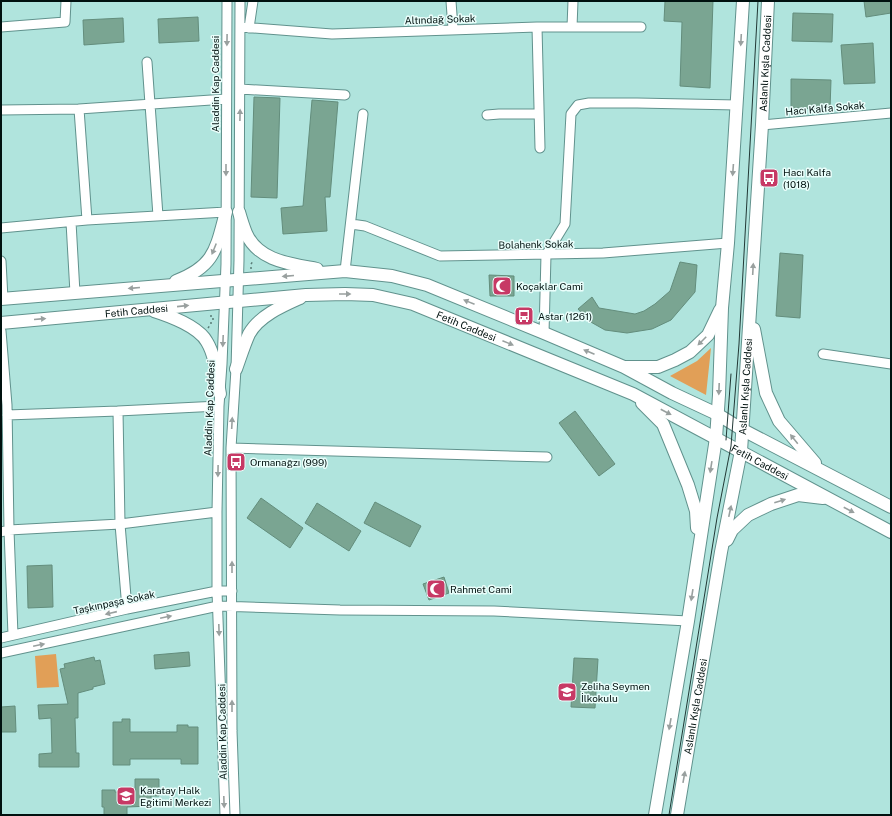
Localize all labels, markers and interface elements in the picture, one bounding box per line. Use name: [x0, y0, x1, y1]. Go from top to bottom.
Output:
street label: Altındağ Sokak: [404, 12, 476, 26]
street label: Aslanlı Kışla Caddesi: [757, 15, 773, 112]
one-way arrow: [224, 34, 230, 47]
one-way arrow: [737, 34, 744, 46]
street label: Aladdin Kap Caddesi: [209, 36, 221, 132]
street label: Hacı Kalfa Sokak: [785, 99, 865, 117]
one-way arrow: [237, 108, 243, 121]
one-way arrow: [223, 164, 229, 177]
one-way arrow: [729, 164, 736, 176]
place label: Hacı Kalfa (1018): [783, 166, 831, 190]
bus stop icon: Hacı Kalfa (1018): [758, 167, 780, 189]
street label: Bolahenk Sokak: [498, 237, 574, 251]
one-way arrow: [211, 244, 217, 256]
one-way arrow: [750, 262, 756, 275]
one-way arrow: [282, 272, 294, 279]
mosque icon: Koçaklar Cami: [491, 275, 513, 297]
place label: Koçaklar Cami: [516, 280, 583, 292]
one-way arrow: [128, 284, 140, 291]
one-way arrow: [339, 291, 352, 297]
one-way arrow: [462, 299, 474, 305]
street label: Fetih Caddesi: [104, 302, 169, 319]
one-way arrow: [177, 303, 189, 309]
bus stop icon: Astar (1261): [513, 305, 535, 327]
street label: Fetih Caddesi: [435, 308, 498, 343]
place label: Astar (1261): [538, 310, 592, 322]
one-way arrow: [34, 316, 46, 323]
one-way arrow: [220, 335, 226, 348]
one-way arrow: [697, 336, 707, 346]
street label: Aslanlı Kışla Caddesi: [736, 338, 754, 435]
one-way arrow: [503, 340, 514, 346]
one-way arrow: [583, 349, 594, 355]
street label: Aladdin Kap Caddesi: [201, 360, 217, 456]
one-way arrow: [716, 383, 723, 395]
one-way arrow: [660, 408, 672, 415]
one-way arrow: [229, 417, 236, 429]
one-way arrow: [790, 434, 798, 444]
street label: Fetih Caddesi: [729, 442, 791, 482]
bus stop icon: Ormanağzı (999): [225, 451, 247, 473]
place label: Ormanağzı (999): [250, 456, 327, 468]
one-way arrow: [708, 461, 714, 473]
one-way arrow: [214, 465, 221, 477]
one-way arrow: [774, 498, 786, 504]
one-way arrow: [727, 504, 733, 517]
one-way arrow: [843, 507, 855, 513]
one-way arrow: [229, 560, 235, 573]
mosque icon: Rahmet Cami: [425, 578, 447, 600]
place label: Rahmet Cami: [450, 583, 512, 595]
street label: Taşkınpaşa Sokak: [72, 587, 156, 617]
one-way arrow: [689, 589, 695, 601]
one-way arrow: [104, 611, 117, 617]
one-way arrow: [160, 613, 172, 619]
one-way arrow: [216, 624, 222, 637]
one-way arrow: [33, 641, 45, 647]
street label: Aslanlı Kışla Caddesi: [681, 658, 709, 755]
place label: Zeliha Seymen İlkokulu: [581, 680, 650, 704]
school or university icon: Zeliha Seymen İlkokulu: [556, 681, 578, 703]
street label: Aladdin Kap Caddesi: [215, 684, 229, 780]
one-way arrow: [229, 699, 235, 712]
one-way arrow: [667, 718, 673, 730]
one-way arrow: [681, 770, 687, 783]
place label: Karatay Halk Eğitimi Merkezi: [140, 784, 211, 808]
school or university icon: Karatay Halk Eğitimi Merkezi: [115, 785, 137, 807]
one-way arrow: [221, 796, 228, 808]

